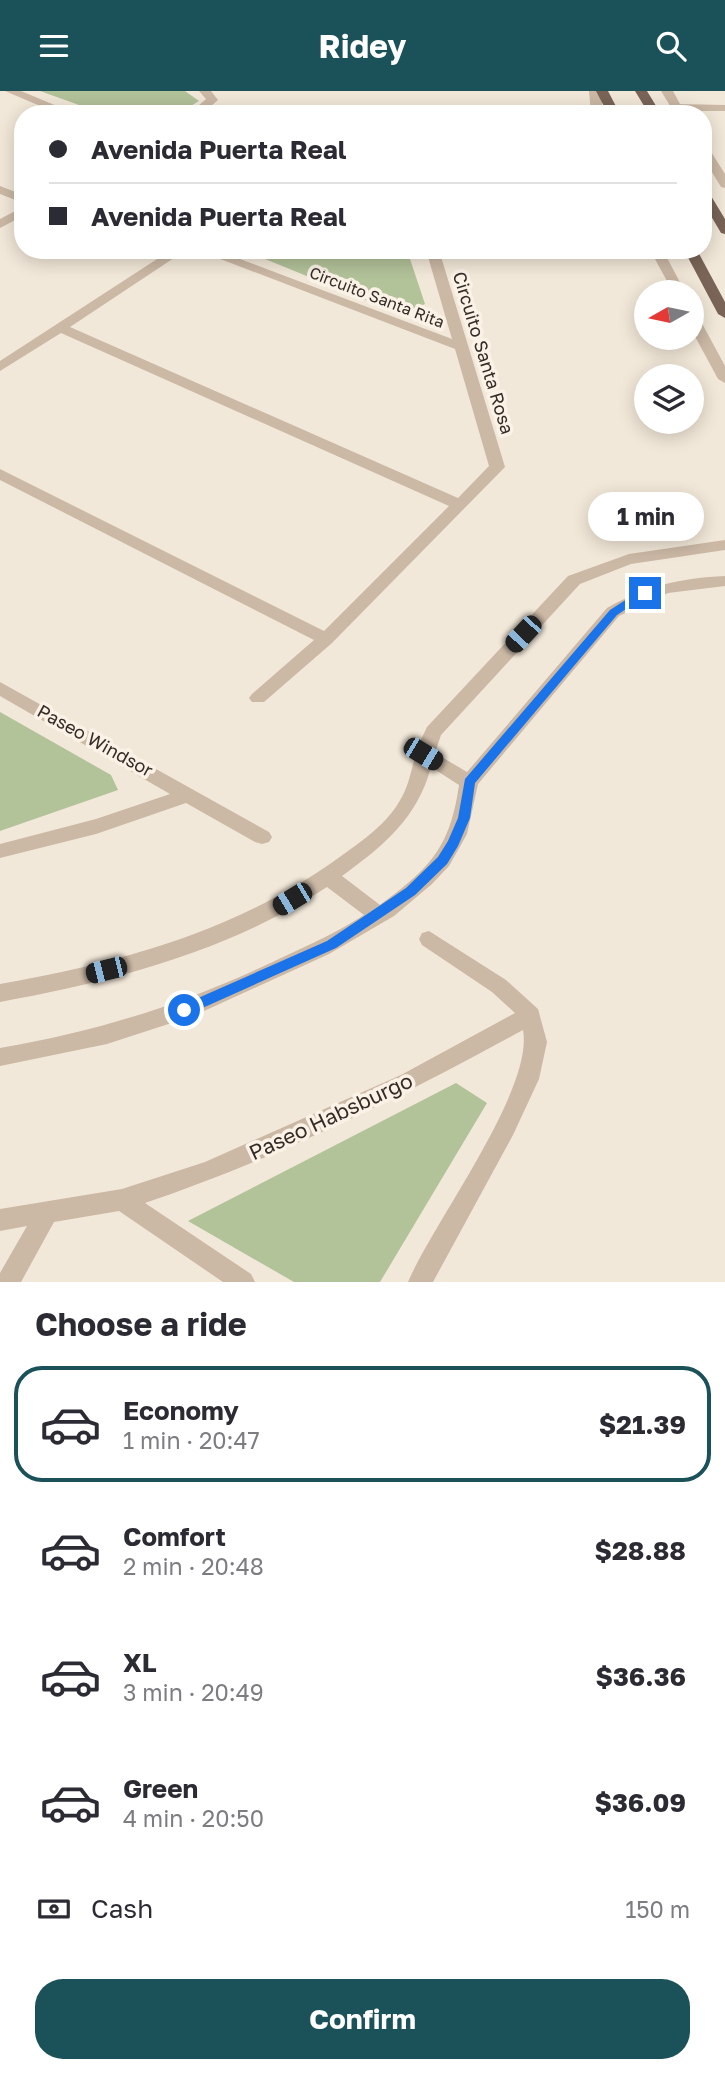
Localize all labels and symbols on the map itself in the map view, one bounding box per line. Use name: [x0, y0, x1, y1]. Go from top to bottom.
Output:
street label: Circuito Santa Rita: [307, 262, 447, 332]
street label: Circuito Santa Rosa: [449, 269, 519, 437]
north arrow: [634, 280, 704, 350]
callout: 1 min: [587, 491, 703, 540]
route end: [629, 577, 661, 609]
car: [501, 611, 546, 657]
street label: Paseo Windsor: [34, 699, 157, 781]
car: [400, 734, 447, 774]
car: [269, 879, 316, 919]
car: [84, 955, 129, 985]
route start: [168, 994, 200, 1026]
street label: Paseo Habsburgo: [245, 1067, 417, 1165]

